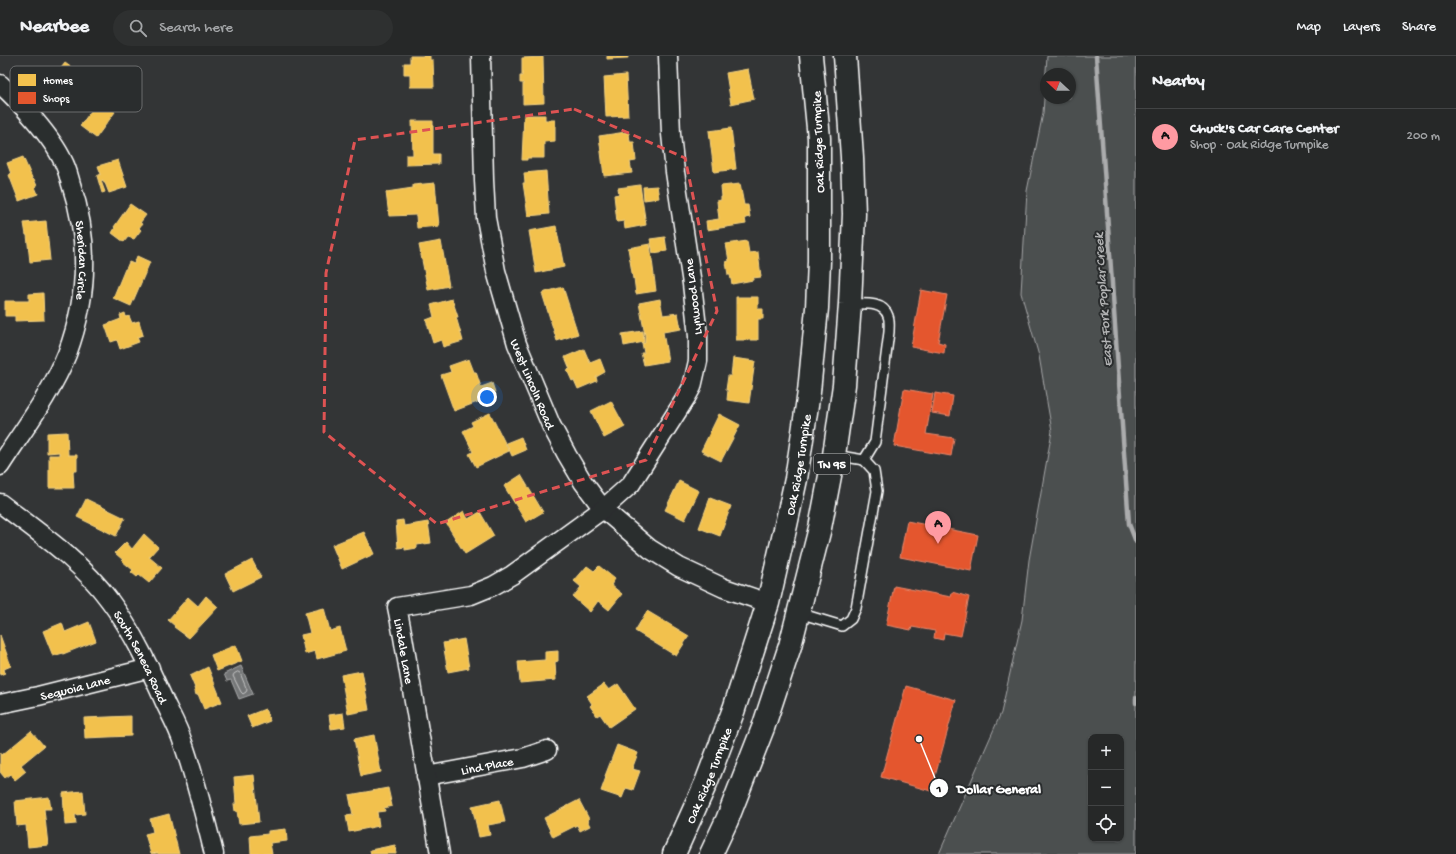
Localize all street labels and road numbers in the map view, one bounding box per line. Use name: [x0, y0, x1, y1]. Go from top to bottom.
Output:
street label: Oak Ridge Turnpike: [810, 90, 829, 193]
street label: Sheridan Circle: [70, 220, 89, 301]
street label: Lynwood Lane: [682, 258, 707, 336]
street label: West Lincoln Road: [506, 337, 557, 433]
street label: Oak Ridge Turnpike: [783, 413, 816, 517]
road number: TN 95: [814, 454, 850, 474]
street label: South Seneca Road: [109, 608, 170, 708]
street label: Lindale Lane: [389, 618, 416, 686]
street label: Sequoia Lane: [39, 673, 112, 705]
street label: Oak Ridge Turnpike: [684, 726, 736, 826]
street label: Lind Place: [460, 755, 515, 779]

